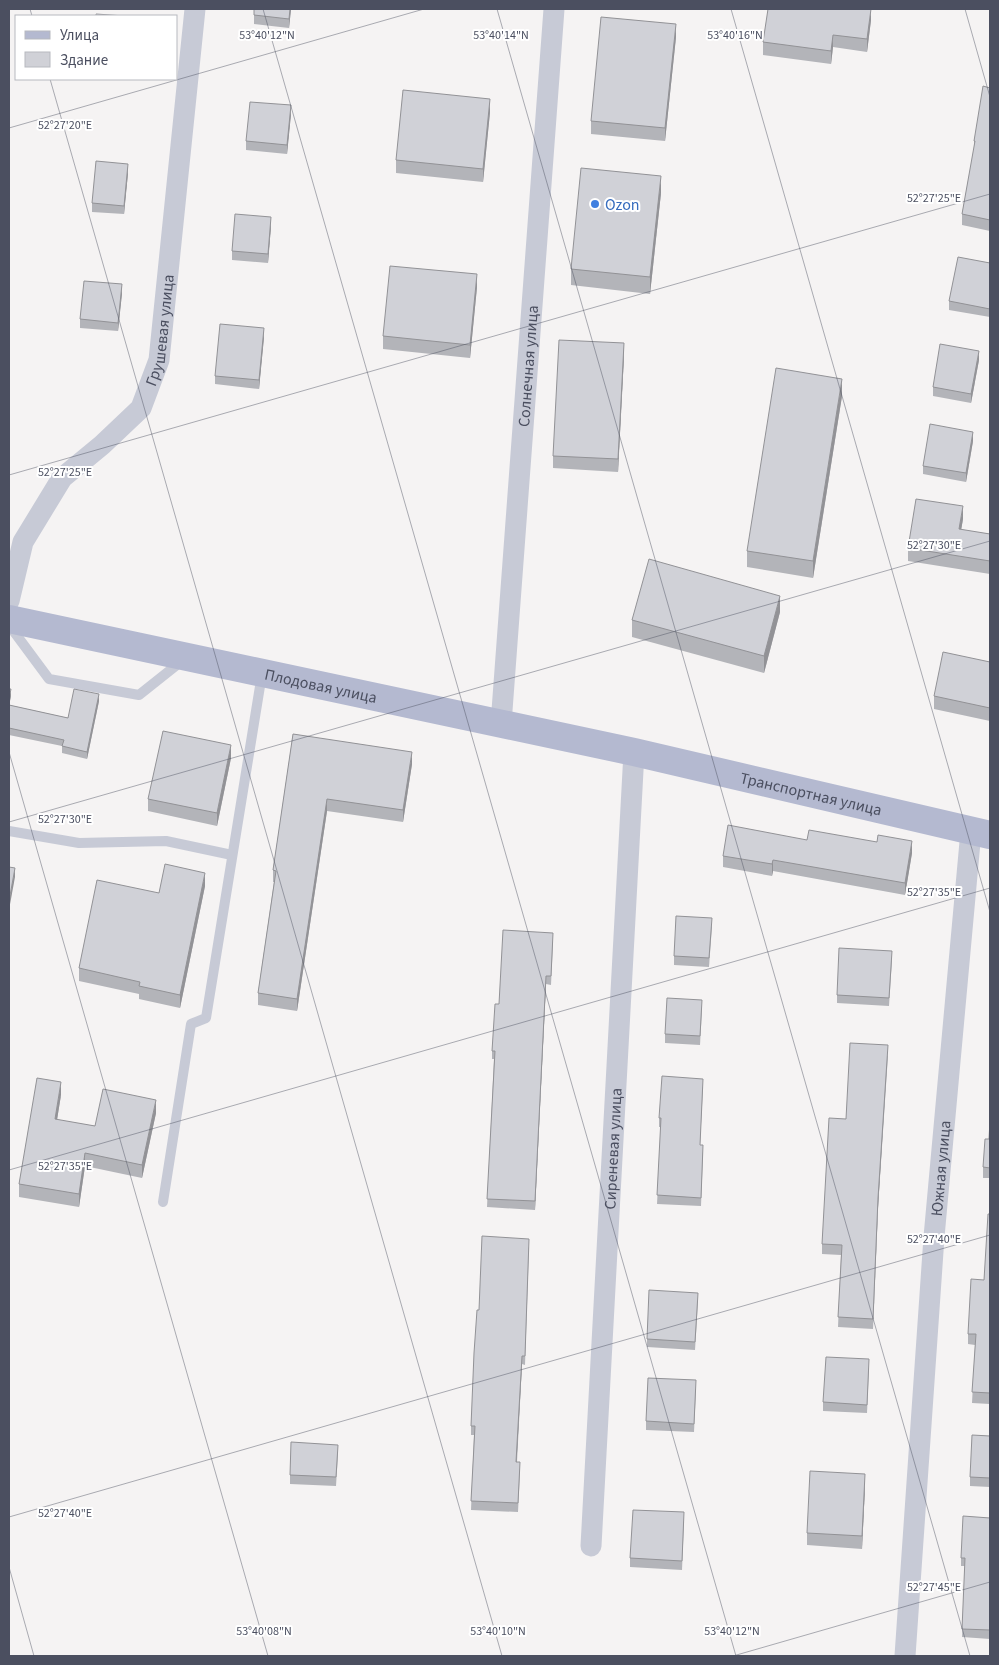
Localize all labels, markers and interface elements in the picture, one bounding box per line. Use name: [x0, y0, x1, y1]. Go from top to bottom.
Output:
legend: [15, 15, 178, 80]
text: Улица: [60, 25, 99, 46]
text: 53°40'12"N: [239, 27, 295, 44]
text: 53°40'14"N: [473, 27, 529, 44]
text: 53°40'16"N: [707, 27, 763, 44]
text: Здание: [60, 50, 108, 71]
text: 52°27'20"E: [38, 117, 92, 134]
text: 52°27'25"E: [907, 190, 961, 207]
place label: Ozon: [605, 194, 640, 216]
marker: Ozon: [589, 198, 601, 210]
street label: Грушевая улица: [140, 273, 180, 389]
street label: Солнечная улица: [513, 304, 544, 428]
text: 52°27'25"E: [38, 464, 92, 481]
text: 52°27'30"E: [907, 537, 961, 554]
street label: Плодовая улица: [263, 664, 379, 709]
street label: Транспортная улица: [738, 767, 884, 821]
text: 52°27'30"E: [38, 811, 92, 828]
text: 52°27'35"E: [907, 884, 961, 901]
street label: Сиреневая улица: [599, 1087, 628, 1210]
street label: Южная улица: [926, 1120, 957, 1217]
text: 52°27'35"E: [38, 1158, 92, 1175]
text: 52°27'40"E: [907, 1231, 961, 1248]
text: 52°27'40"E: [38, 1505, 92, 1522]
text: 52°27'45"E: [907, 1579, 961, 1596]
text: 53°40'08"N: [236, 1623, 292, 1640]
text: 53°40'10"N: [470, 1623, 526, 1640]
text: 53°40'12"N: [704, 1623, 760, 1640]

